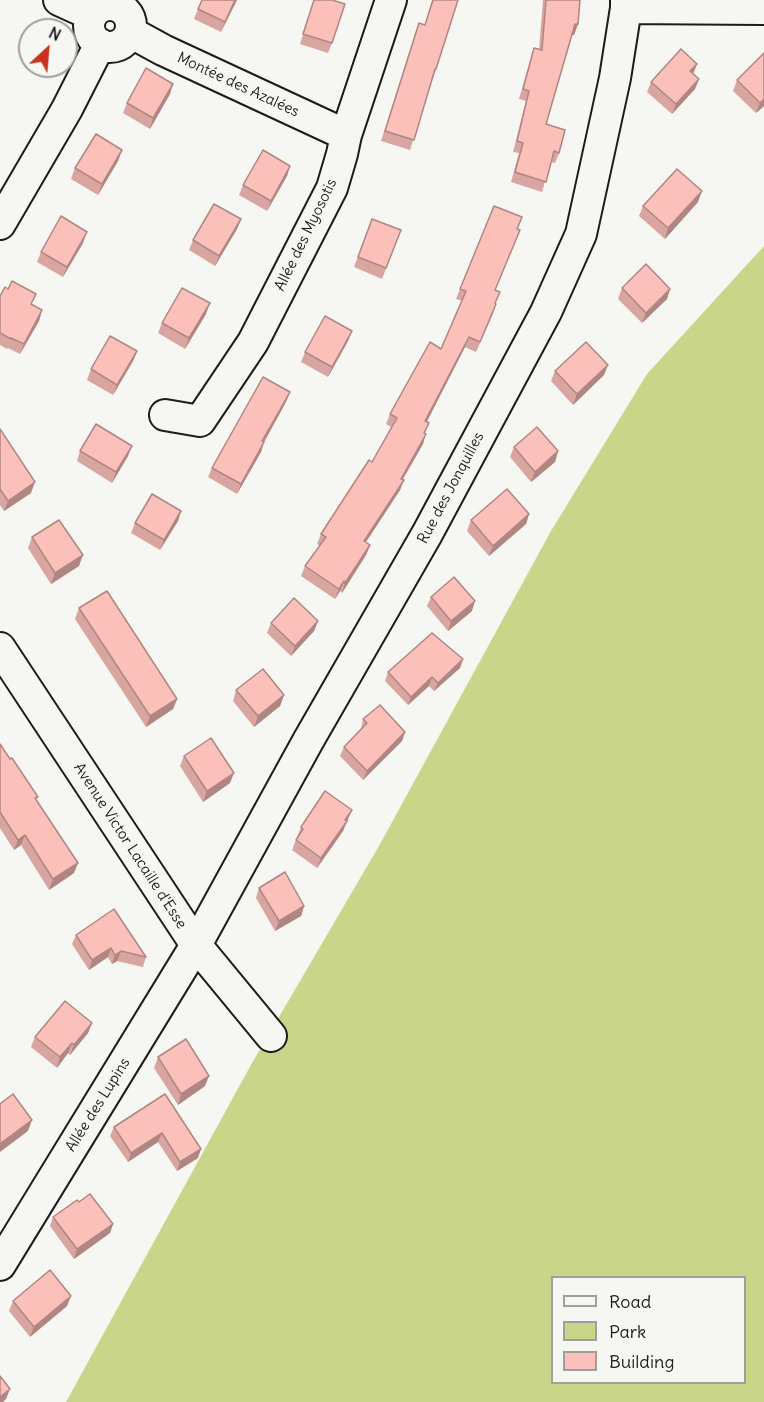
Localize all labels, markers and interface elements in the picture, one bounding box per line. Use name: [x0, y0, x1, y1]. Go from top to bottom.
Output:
north arrow: [18, 18, 78, 78]
text: N: [46, 22, 64, 45]
street label: Montée des Azalées: [174, 49, 302, 121]
street label: Allée des Myosotis: [271, 176, 341, 294]
street label: Rue des Jonquilles: [414, 429, 488, 547]
street label: Avenue Victor Lacaille d'Esse: [70, 760, 190, 932]
street label: Allée des Lupins: [62, 1055, 134, 1155]
legend: [551, 1276, 746, 1384]
text: Road: [609, 1290, 651, 1313]
text: Park: [609, 1320, 646, 1343]
text: Building: [609, 1350, 674, 1373]

